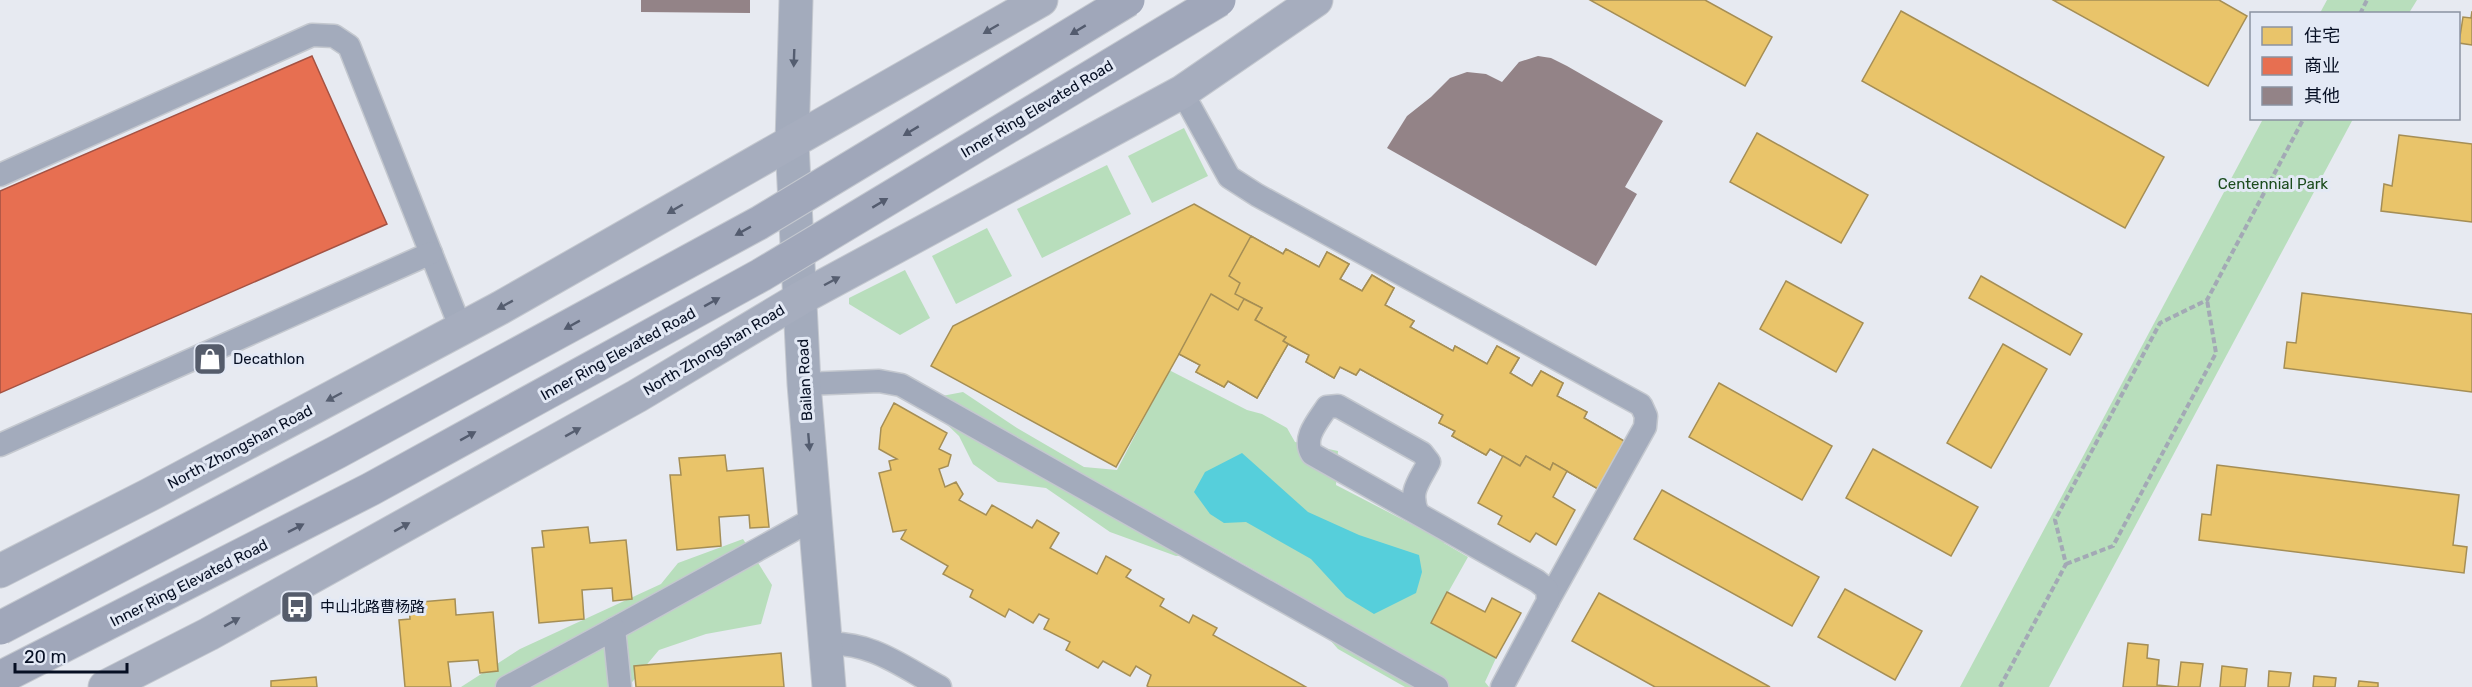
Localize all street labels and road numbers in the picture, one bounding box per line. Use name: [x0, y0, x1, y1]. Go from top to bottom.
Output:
street label: Inner Ring Elevated Road: [958, 56, 1116, 162]
street label: North Zhongshan Road: [640, 301, 788, 399]
street label: Inner Ring Elevated Road: [537, 304, 699, 404]
street label: Bailan Road: [794, 338, 816, 422]
street label: North Zhongshan Road: [164, 401, 316, 493]
street label: Inner Ring Elevated Road: [107, 535, 271, 631]

